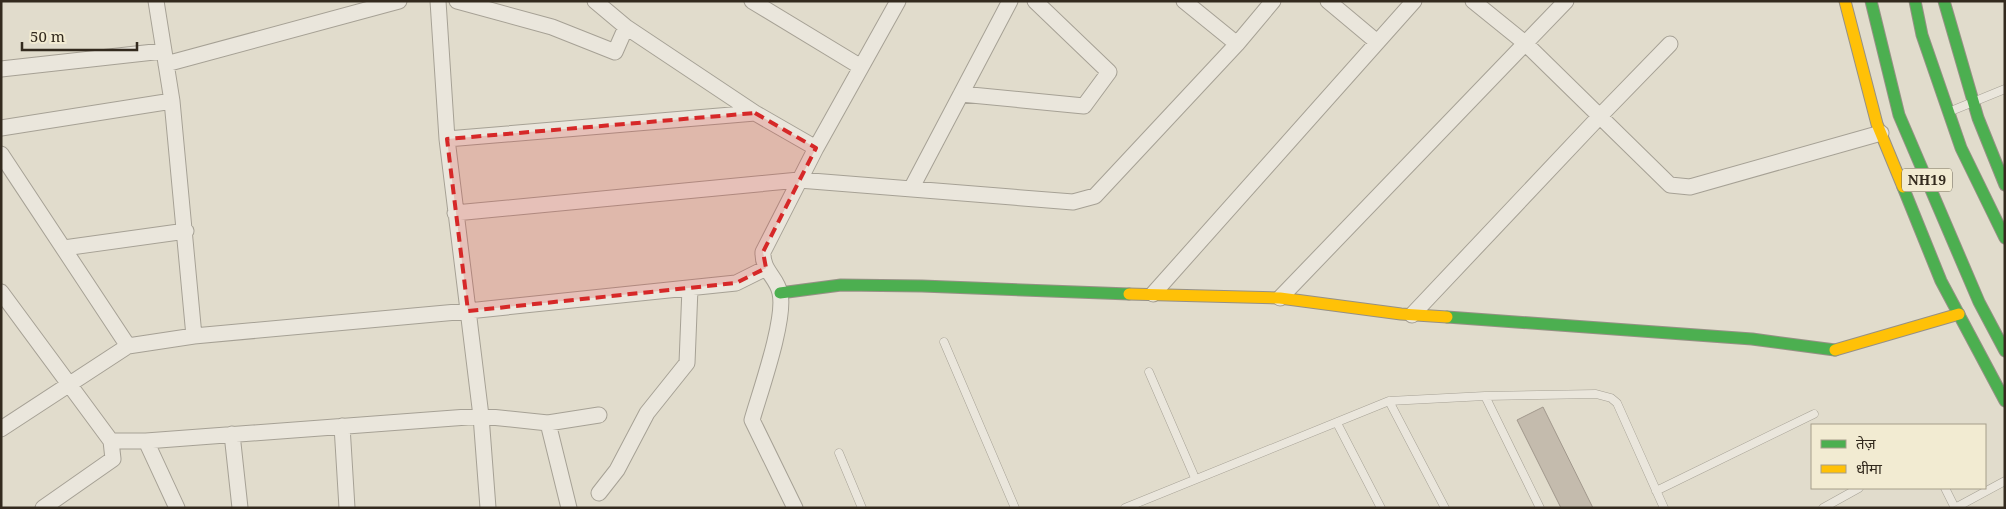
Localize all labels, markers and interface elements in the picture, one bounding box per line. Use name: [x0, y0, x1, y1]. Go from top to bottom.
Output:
scale bar: [22, 20, 138, 52]
text: 50 m: [30, 26, 65, 46]
road number: NH19: [1902, 168, 1952, 192]
legend: [1811, 424, 1986, 489]
text: तेज़: [1856, 433, 1877, 453]
text: धीमा: [1856, 458, 1883, 478]

